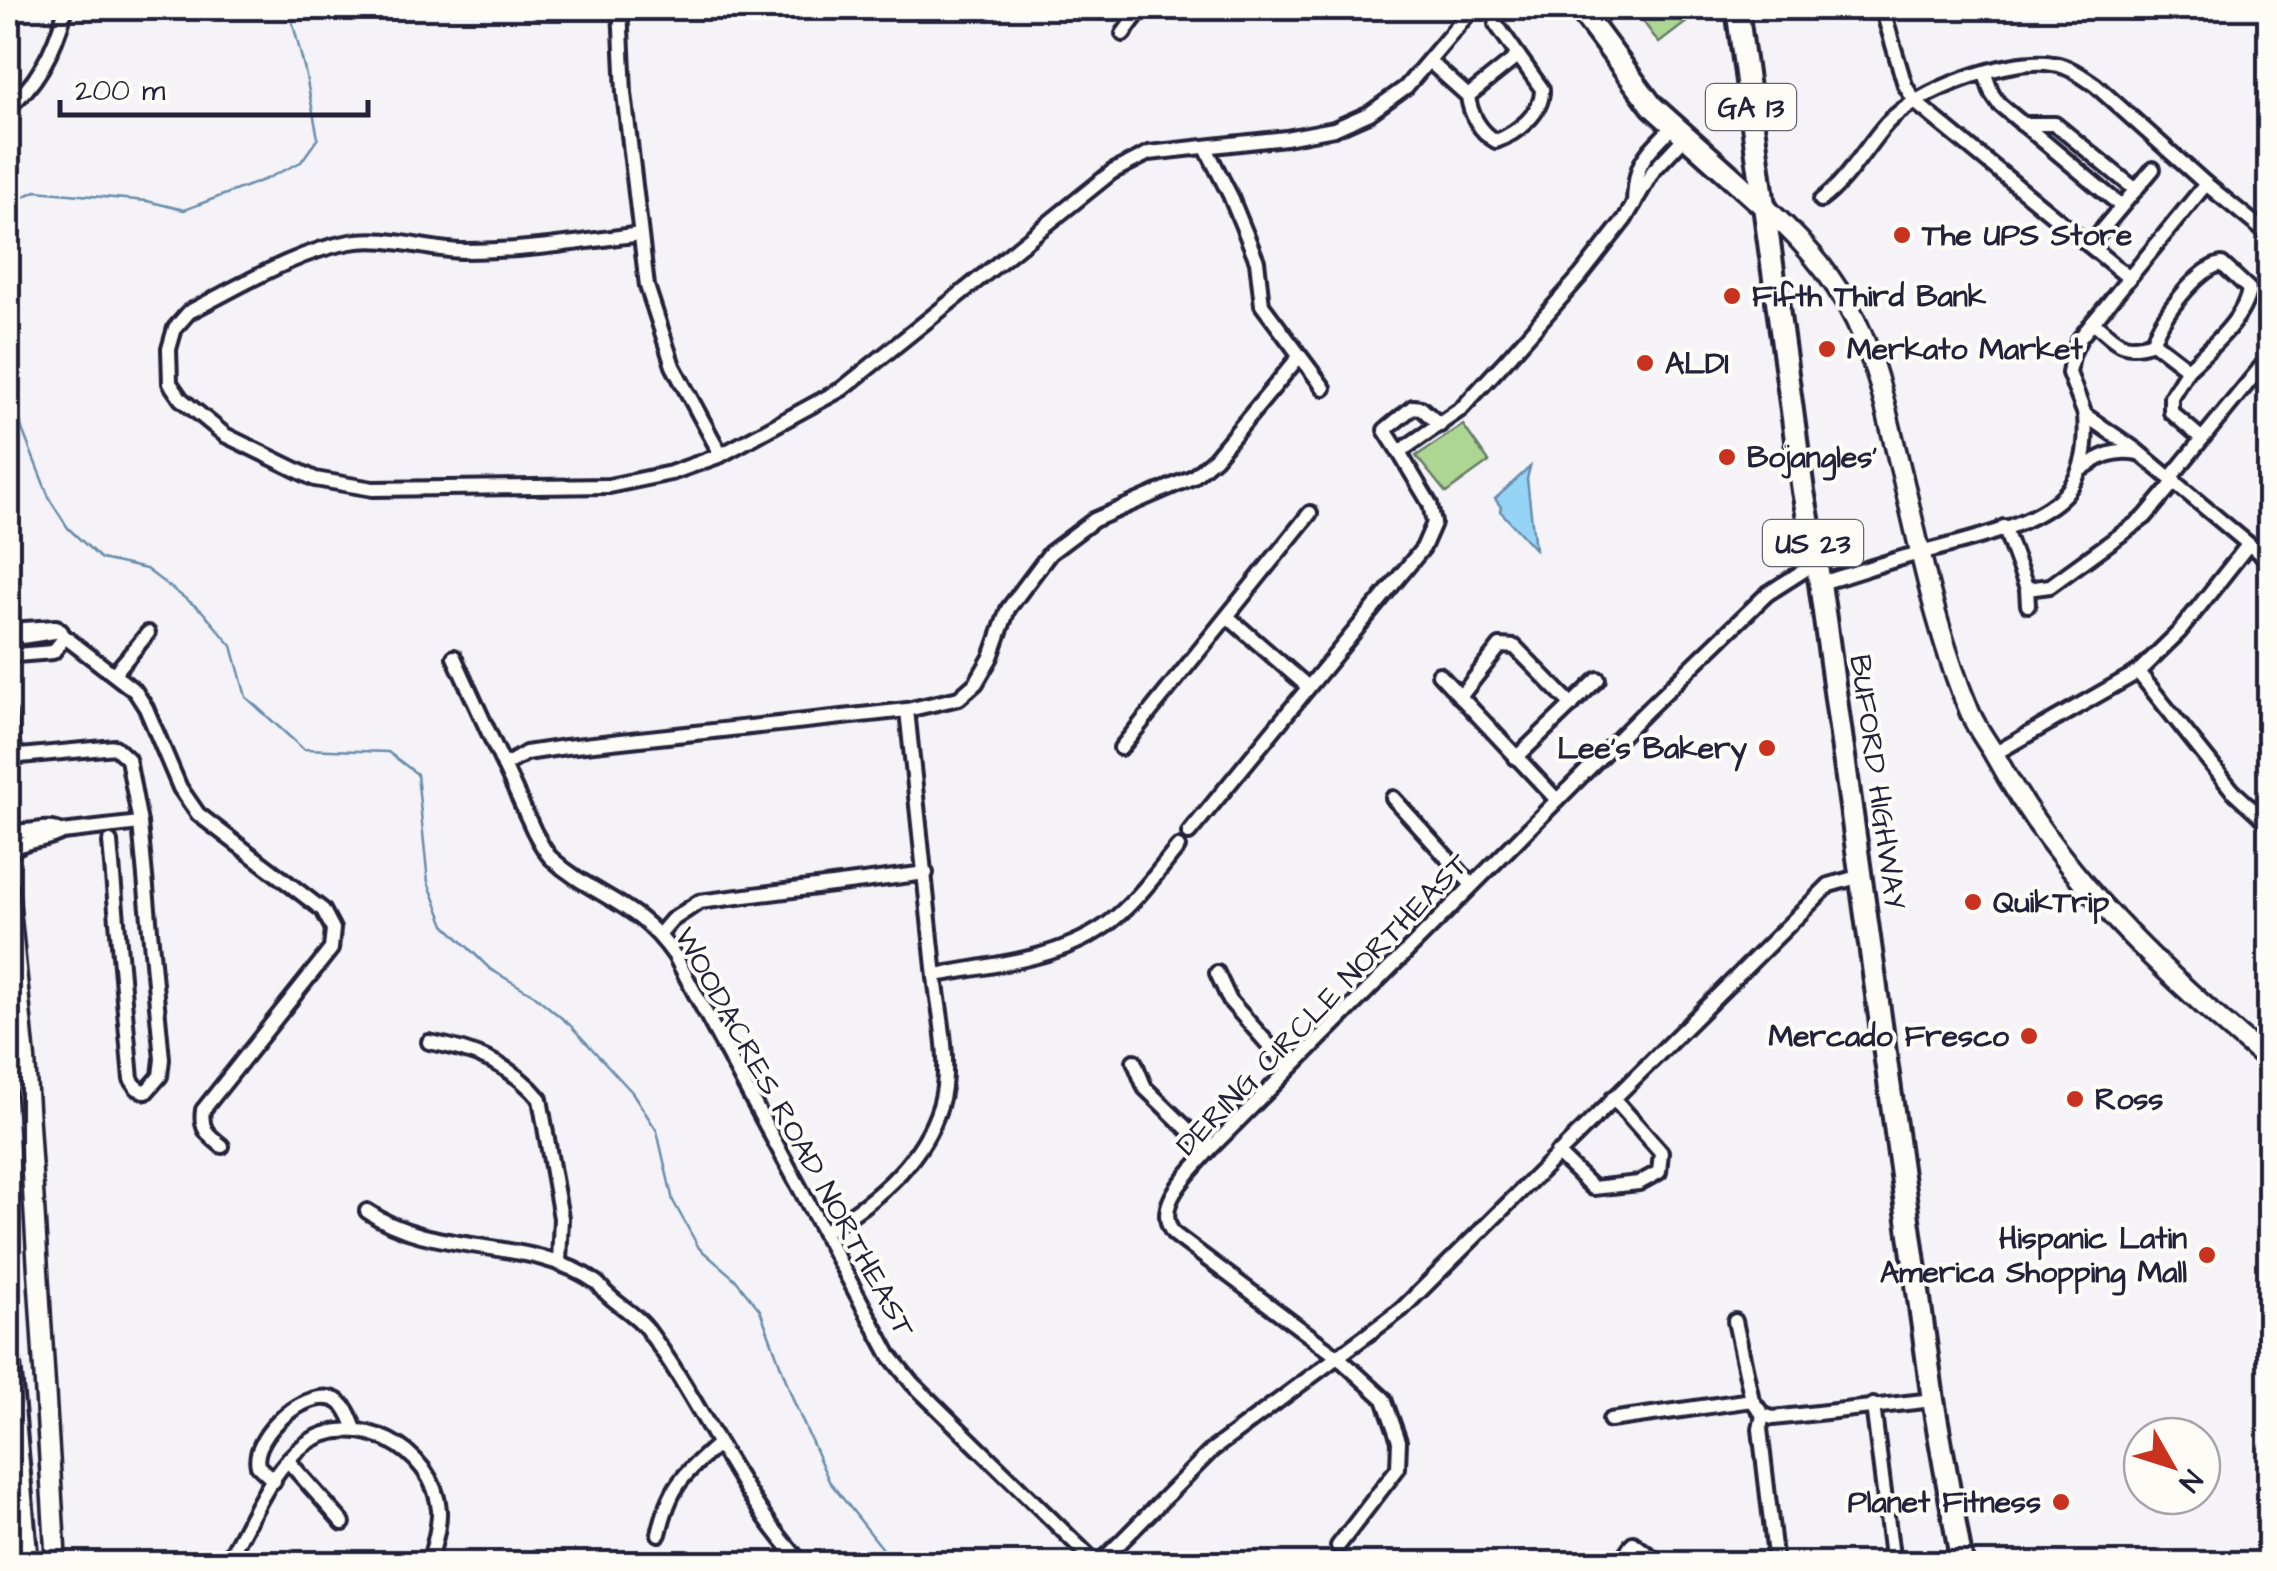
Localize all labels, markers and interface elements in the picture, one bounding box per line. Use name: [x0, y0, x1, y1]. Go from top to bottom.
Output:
scale bar: [60, 55, 368, 117]
text: 200 m: [75, 70, 166, 112]
road number: GA 13: [1706, 84, 1796, 130]
place label: The UPS Store: [1921, 215, 2132, 257]
marker: The UPS Store: [1891, 224, 1913, 246]
place label: Fifth Third Bank: [1752, 276, 1987, 318]
marker: Fifth Third Bank: [1721, 285, 1743, 307]
place label: Merkato Market: [1847, 329, 2084, 371]
marker: Merkato Market: [1816, 338, 1838, 360]
place label: ALDI: [1665, 343, 1729, 385]
marker: ALDI: [1634, 352, 1656, 374]
place label: Bojangles': [1747, 437, 1877, 481]
marker: Bojangles': [1716, 446, 1738, 468]
road number: US 23: [1763, 520, 1863, 566]
street label: BUFORD HIGHWAY: [1838, 652, 1916, 912]
place label: Lee's Bakery: [1558, 728, 1748, 772]
marker: Lee's Bakery: [1756, 737, 1778, 759]
street label: DERING CIRCLE NORTHEAST: [1167, 844, 1479, 1165]
place label: QuikTrip: [1993, 882, 2109, 925]
marker: QuikTrip: [1962, 891, 1984, 913]
street label: WOODACRES ROAD NORTHEAST: [664, 920, 925, 1345]
place label: Mercado Fresco: [1768, 1016, 2009, 1058]
marker: Mercado Fresco: [2018, 1025, 2040, 1047]
place label: Ross: [2095, 1079, 2163, 1121]
marker: Ross: [2064, 1088, 2086, 1110]
place label: Hispanic Latin America Shopping Mall: [1880, 1218, 2187, 1296]
marker: Hispanic Latin America Shopping Mall: [2196, 1244, 2218, 1266]
north arrow: [2122, 1416, 2222, 1516]
text: N: [2169, 1462, 2211, 1500]
place label: Planet Fitness: [1848, 1482, 2041, 1524]
marker: Planet Fitness: [2050, 1491, 2072, 1513]

